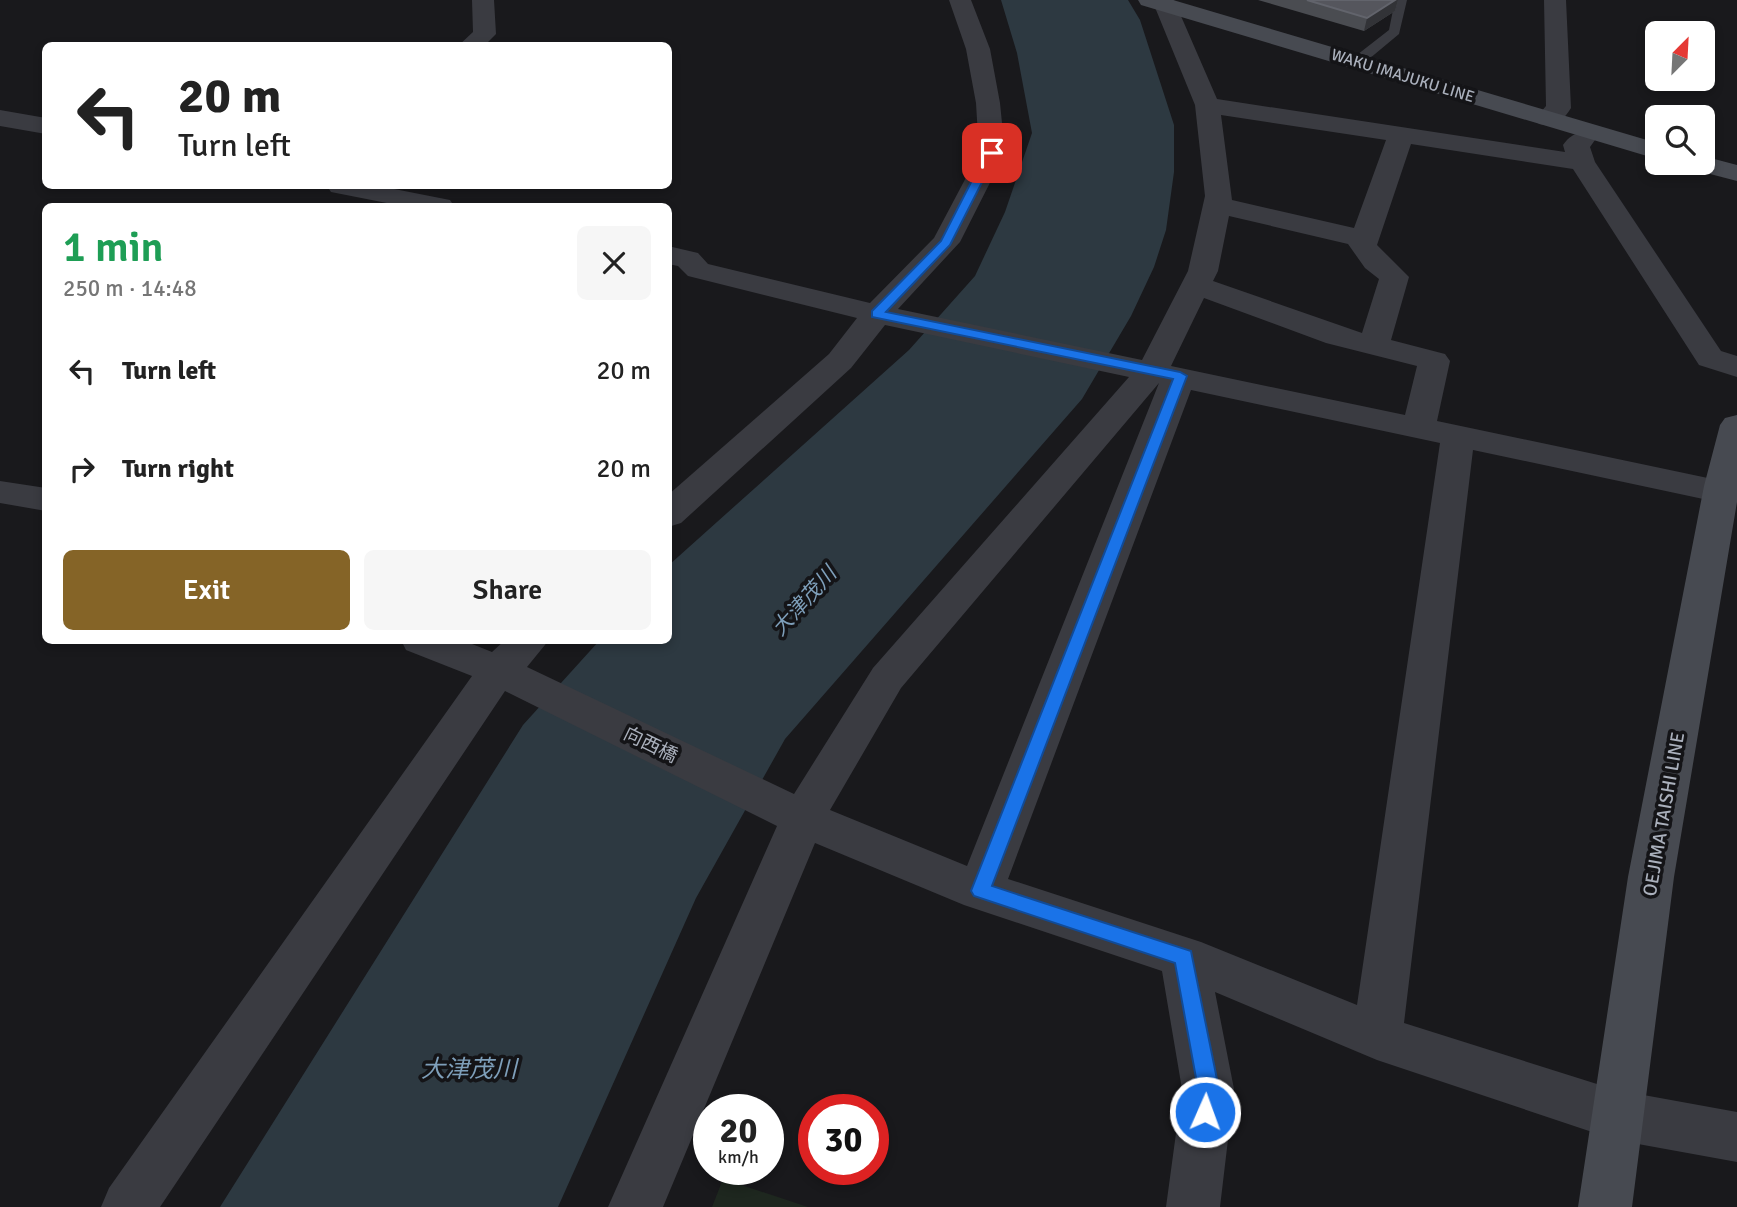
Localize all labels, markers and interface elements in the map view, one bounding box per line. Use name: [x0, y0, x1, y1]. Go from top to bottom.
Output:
north arrow: [1645, 21, 1715, 91]
map controls: [1645, 21, 1715, 175]
street label: WAKU IMAJUKU LINE: [1329, 45, 1477, 107]
text: 20 m: [178, 66, 281, 126]
icon: left: [63, 70, 154, 161]
button: search: [1645, 105, 1715, 175]
pin: [962, 123, 1022, 183]
text: Turn left: [178, 126, 291, 165]
icon: arrive: [973, 134, 1011, 172]
text: 1 min: [63, 222, 164, 273]
button: close: [577, 226, 651, 300]
text: 250 m · 14:48: [63, 274, 197, 303]
icon: left: [63, 352, 101, 390]
text: Turn left: [122, 355, 216, 387]
text: 20 m: [596, 355, 651, 387]
icon: right: [63, 450, 101, 488]
text: Turn right: [122, 453, 234, 485]
text: 20 m: [596, 453, 651, 485]
button: Exit: [63, 550, 350, 630]
button: Share: [364, 550, 651, 630]
water label: 大津茂川: [766, 560, 843, 641]
street label: 向西橋: [620, 722, 681, 768]
street label: OEJIMA TAISHI LINE: [1638, 730, 1690, 898]
water label: 大津茂川: [421, 1054, 520, 1084]
position arrow: [1168, 1075, 1242, 1149]
speed limit sign: 30: [798, 1094, 889, 1185]
text: 20: [720, 1109, 757, 1152]
text: km/h: [718, 1146, 759, 1168]

